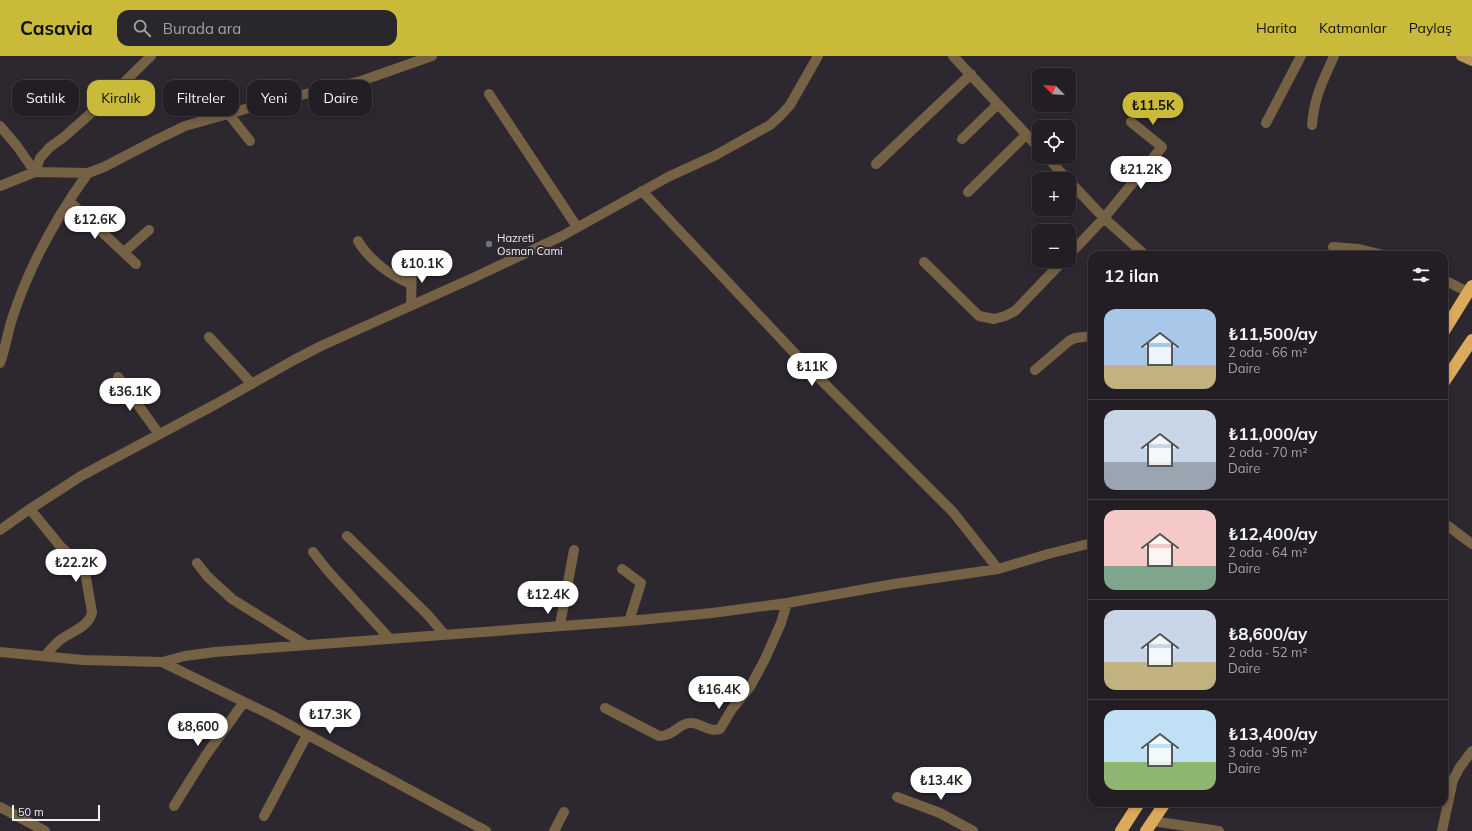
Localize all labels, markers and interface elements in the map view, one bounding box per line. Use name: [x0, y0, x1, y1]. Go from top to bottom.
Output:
search box: [117, 10, 397, 46]
text: Casavia: [20, 16, 93, 40]
icon: search: [131, 17, 153, 39]
text: Burada ara: [163, 19, 241, 38]
text: Harita: [1256, 19, 1297, 37]
text: Katmanlar: [1319, 19, 1387, 37]
text: Paylaş: [1409, 19, 1452, 37]
north arrow: [1032, 68, 1076, 112]
map controls: [1032, 68, 1076, 268]
chip: Satılık: [12, 80, 79, 116]
chip: Kiralık: [87, 80, 155, 116]
chip: Filtreler: [163, 80, 239, 116]
chip: Yeni: [247, 80, 301, 116]
chip: Daire: [309, 80, 372, 116]
pin: ₺11.5K: [1120, 92, 1186, 126]
text: ₺11.5K: [1131, 97, 1175, 113]
button: locate: [1032, 120, 1076, 164]
pin: ₺21.2K: [1108, 156, 1174, 190]
text: ₺21.2K: [1119, 161, 1163, 177]
button: +: [1032, 172, 1076, 216]
pin: ₺12.6K: [62, 206, 128, 240]
text: ₺12.6K: [73, 211, 117, 227]
button: −: [1032, 224, 1076, 268]
place label: Hazreti Osman Cami: [497, 231, 563, 258]
marker: Hazreti Osman Cami: [484, 239, 494, 249]
pin: ₺10.1K: [389, 250, 455, 284]
text: ₺10.1K: [400, 255, 444, 271]
icon: filters: [1410, 264, 1432, 286]
text: 12 ilan: [1104, 265, 1159, 286]
text: ₺11,500/ay: [1228, 323, 1317, 344]
icon: home: [1136, 325, 1184, 373]
text: 2 oda · 66 m²: [1228, 344, 1307, 360]
pin: ₺11K: [788, 353, 836, 387]
text: ₺11K: [796, 358, 828, 374]
text: Daire: [1228, 360, 1260, 376]
pin: ₺36.1K: [97, 378, 163, 412]
text: ₺36.1K: [108, 383, 152, 399]
text: ₺11,000/ay: [1228, 423, 1317, 444]
icon: home: [1136, 426, 1184, 474]
text: 2 oda · 70 m²: [1228, 444, 1307, 460]
text: Daire: [1228, 460, 1260, 476]
text: ₺12,400/ay: [1228, 523, 1317, 544]
icon: home: [1136, 526, 1184, 574]
text: 2 oda · 64 m²: [1228, 544, 1307, 560]
pin: ₺22.2K: [43, 549, 109, 583]
text: ₺22.2K: [54, 554, 98, 570]
text: Daire: [1228, 560, 1260, 576]
pin: ₺12.4K: [515, 581, 581, 615]
text: ₺12.4K: [526, 586, 570, 602]
text: ₺8,600/ay: [1228, 623, 1307, 644]
icon: home: [1136, 626, 1184, 674]
text: 2 oda · 52 m²: [1228, 644, 1307, 660]
text: Daire: [1228, 660, 1260, 676]
pin: ₺16.4K: [686, 676, 752, 710]
text: ₺16.4K: [697, 681, 741, 697]
pin: ₺17.3K: [297, 701, 363, 735]
text: ₺17.3K: [308, 706, 352, 722]
pin: ₺8,600: [165, 713, 231, 747]
text: ₺8,600: [177, 718, 219, 734]
text: ₺13,400/ay: [1228, 723, 1317, 744]
icon: home: [1136, 726, 1184, 774]
text: 3 oda · 95 m²: [1228, 744, 1307, 760]
text: Daire: [1228, 760, 1260, 776]
pin: ₺13.4K: [908, 767, 974, 801]
text: ₺13.4K: [919, 772, 963, 788]
scale bar: [12, 803, 100, 822]
text: 50 m: [18, 805, 44, 819]

